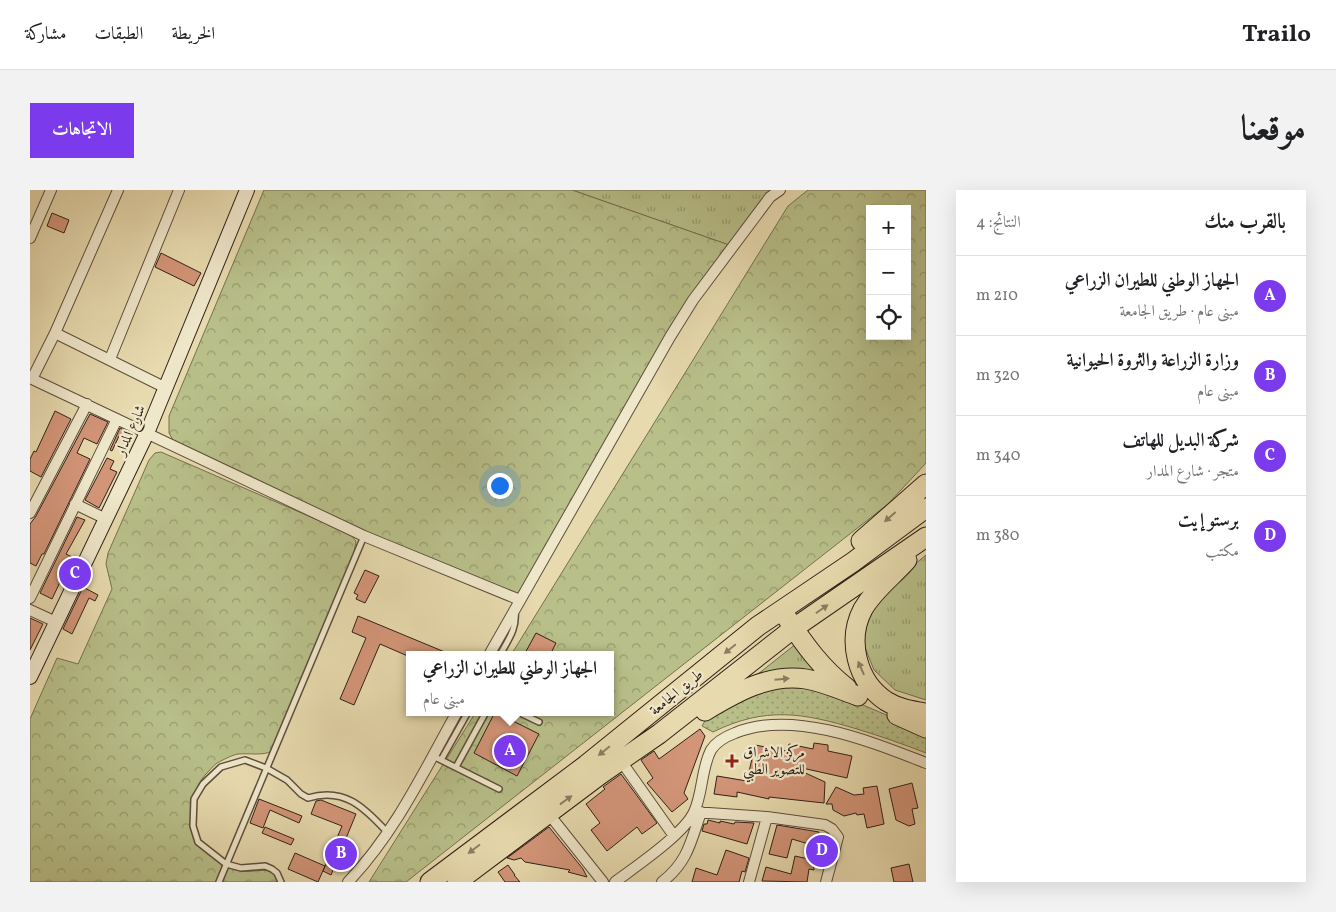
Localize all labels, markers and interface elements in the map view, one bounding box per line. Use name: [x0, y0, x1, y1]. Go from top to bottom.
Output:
text: Trailo: [1242, 18, 1311, 52]
text: مشاركة: [25, 22, 66, 47]
text: الطبقات: [94, 22, 143, 47]
text: الخريطة: [171, 22, 215, 47]
button: الاتجاهات: [30, 103, 134, 158]
text: موقعنا: [1241, 106, 1306, 154]
map controls: [866, 205, 911, 340]
button: +: [866, 205, 911, 250]
text: بالقرب منك: [1204, 208, 1286, 237]
text: النتائج: 4: [976, 212, 1021, 234]
button: −: [866, 250, 911, 295]
text: الجهاز الوطني للطيران الزراعي: [1065, 268, 1239, 294]
text: 210 m: [976, 285, 1018, 307]
text: A: [1264, 285, 1276, 307]
button: locate: [866, 295, 911, 340]
text: مبنى عام · طريق الجامعة: [1120, 301, 1239, 323]
text: وزارة الزراعة والثروة الحيوانية: [1066, 348, 1239, 374]
text: 320 m: [976, 365, 1020, 387]
text: B: [1265, 365, 1275, 387]
text: مبنى عام: [1197, 381, 1239, 403]
street label: شارع المدار: [110, 402, 153, 462]
text: شركة البديل للهاتف: [1122, 428, 1239, 454]
text: 340 m: [976, 445, 1020, 467]
text: C: [1265, 445, 1275, 467]
text: متجر · شارع المدار: [1147, 461, 1239, 483]
your location: [487, 473, 513, 499]
text: برستو إيت: [1178, 508, 1239, 534]
one-way arrow: [884, 511, 896, 522]
text: 380 m: [976, 525, 1019, 547]
text: D: [1264, 525, 1276, 547]
text: مكتب: [1205, 541, 1239, 563]
pin: C: [59, 555, 91, 593]
one-way arrow: [815, 604, 829, 614]
one-way arrow: [724, 643, 737, 654]
popup: [406, 651, 614, 716]
text: الجهاز الوطني للطيران الزراعي: [423, 656, 597, 682]
one-way arrow: [857, 661, 865, 675]
street label: طريق الجامعة: [646, 665, 708, 721]
one-way arrow: [774, 675, 790, 683]
text: مبنى عام: [423, 689, 465, 711]
pin: A: [494, 732, 526, 770]
place label: مركز الاشراق للتصوير الطبي: [743, 743, 805, 783]
one-way arrow: [598, 745, 611, 756]
marker: مركز الاشراق للتصوير الطبي: [725, 754, 739, 768]
one-way arrow: [559, 795, 573, 805]
pin: D: [806, 832, 838, 870]
pin: B: [325, 835, 357, 873]
one-way arrow: [467, 844, 481, 854]

